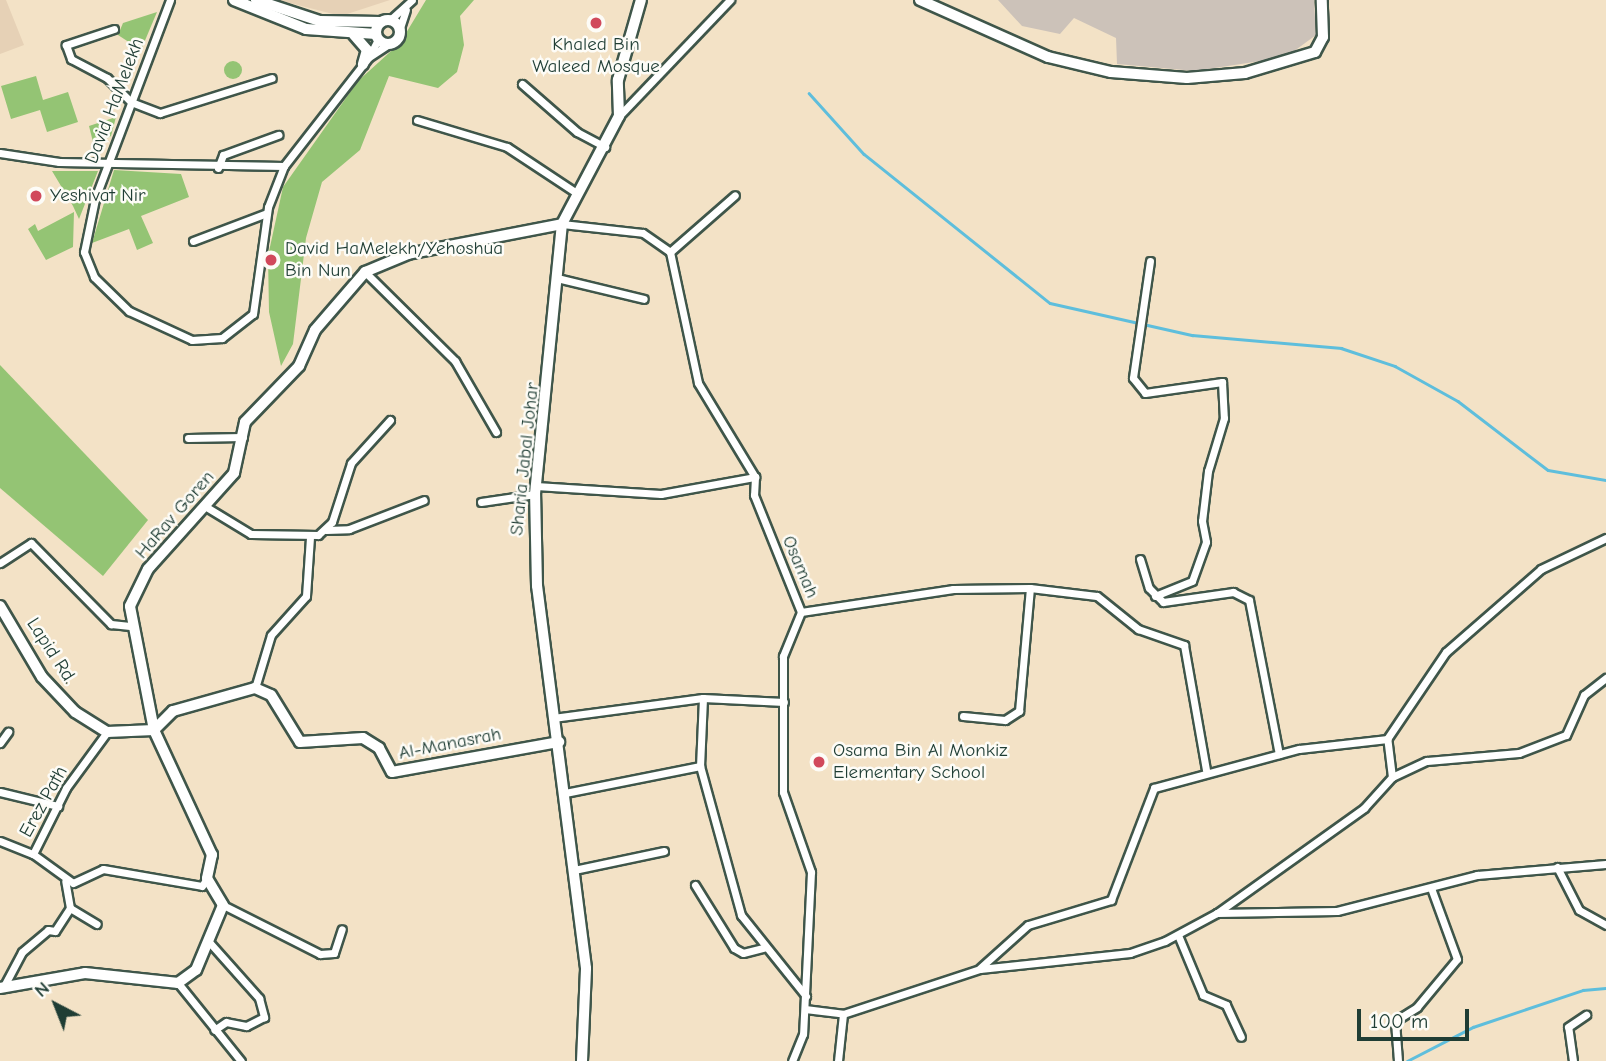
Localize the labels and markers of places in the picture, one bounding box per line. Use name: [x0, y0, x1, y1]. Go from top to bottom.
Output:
marker: Khaled Bin Waleed Mosque: [588, 15, 604, 31]
place label: Khaled Bin Waleed Mosque: [532, 34, 660, 78]
place label: Yeshivat Nir: [50, 185, 146, 207]
marker: Yeshivat Nir: [28, 188, 44, 204]
place label: David HaMelekh/Yehoshua Bin Nun: [285, 238, 503, 282]
marker: David HaMelekh/Yehoshua Bin Nun: [263, 252, 279, 268]
place label: Osama Bin Al Monkiz Elementary School: [833, 740, 1007, 784]
marker: Osama Bin Al Monkiz Elementary School: [811, 754, 827, 770]

